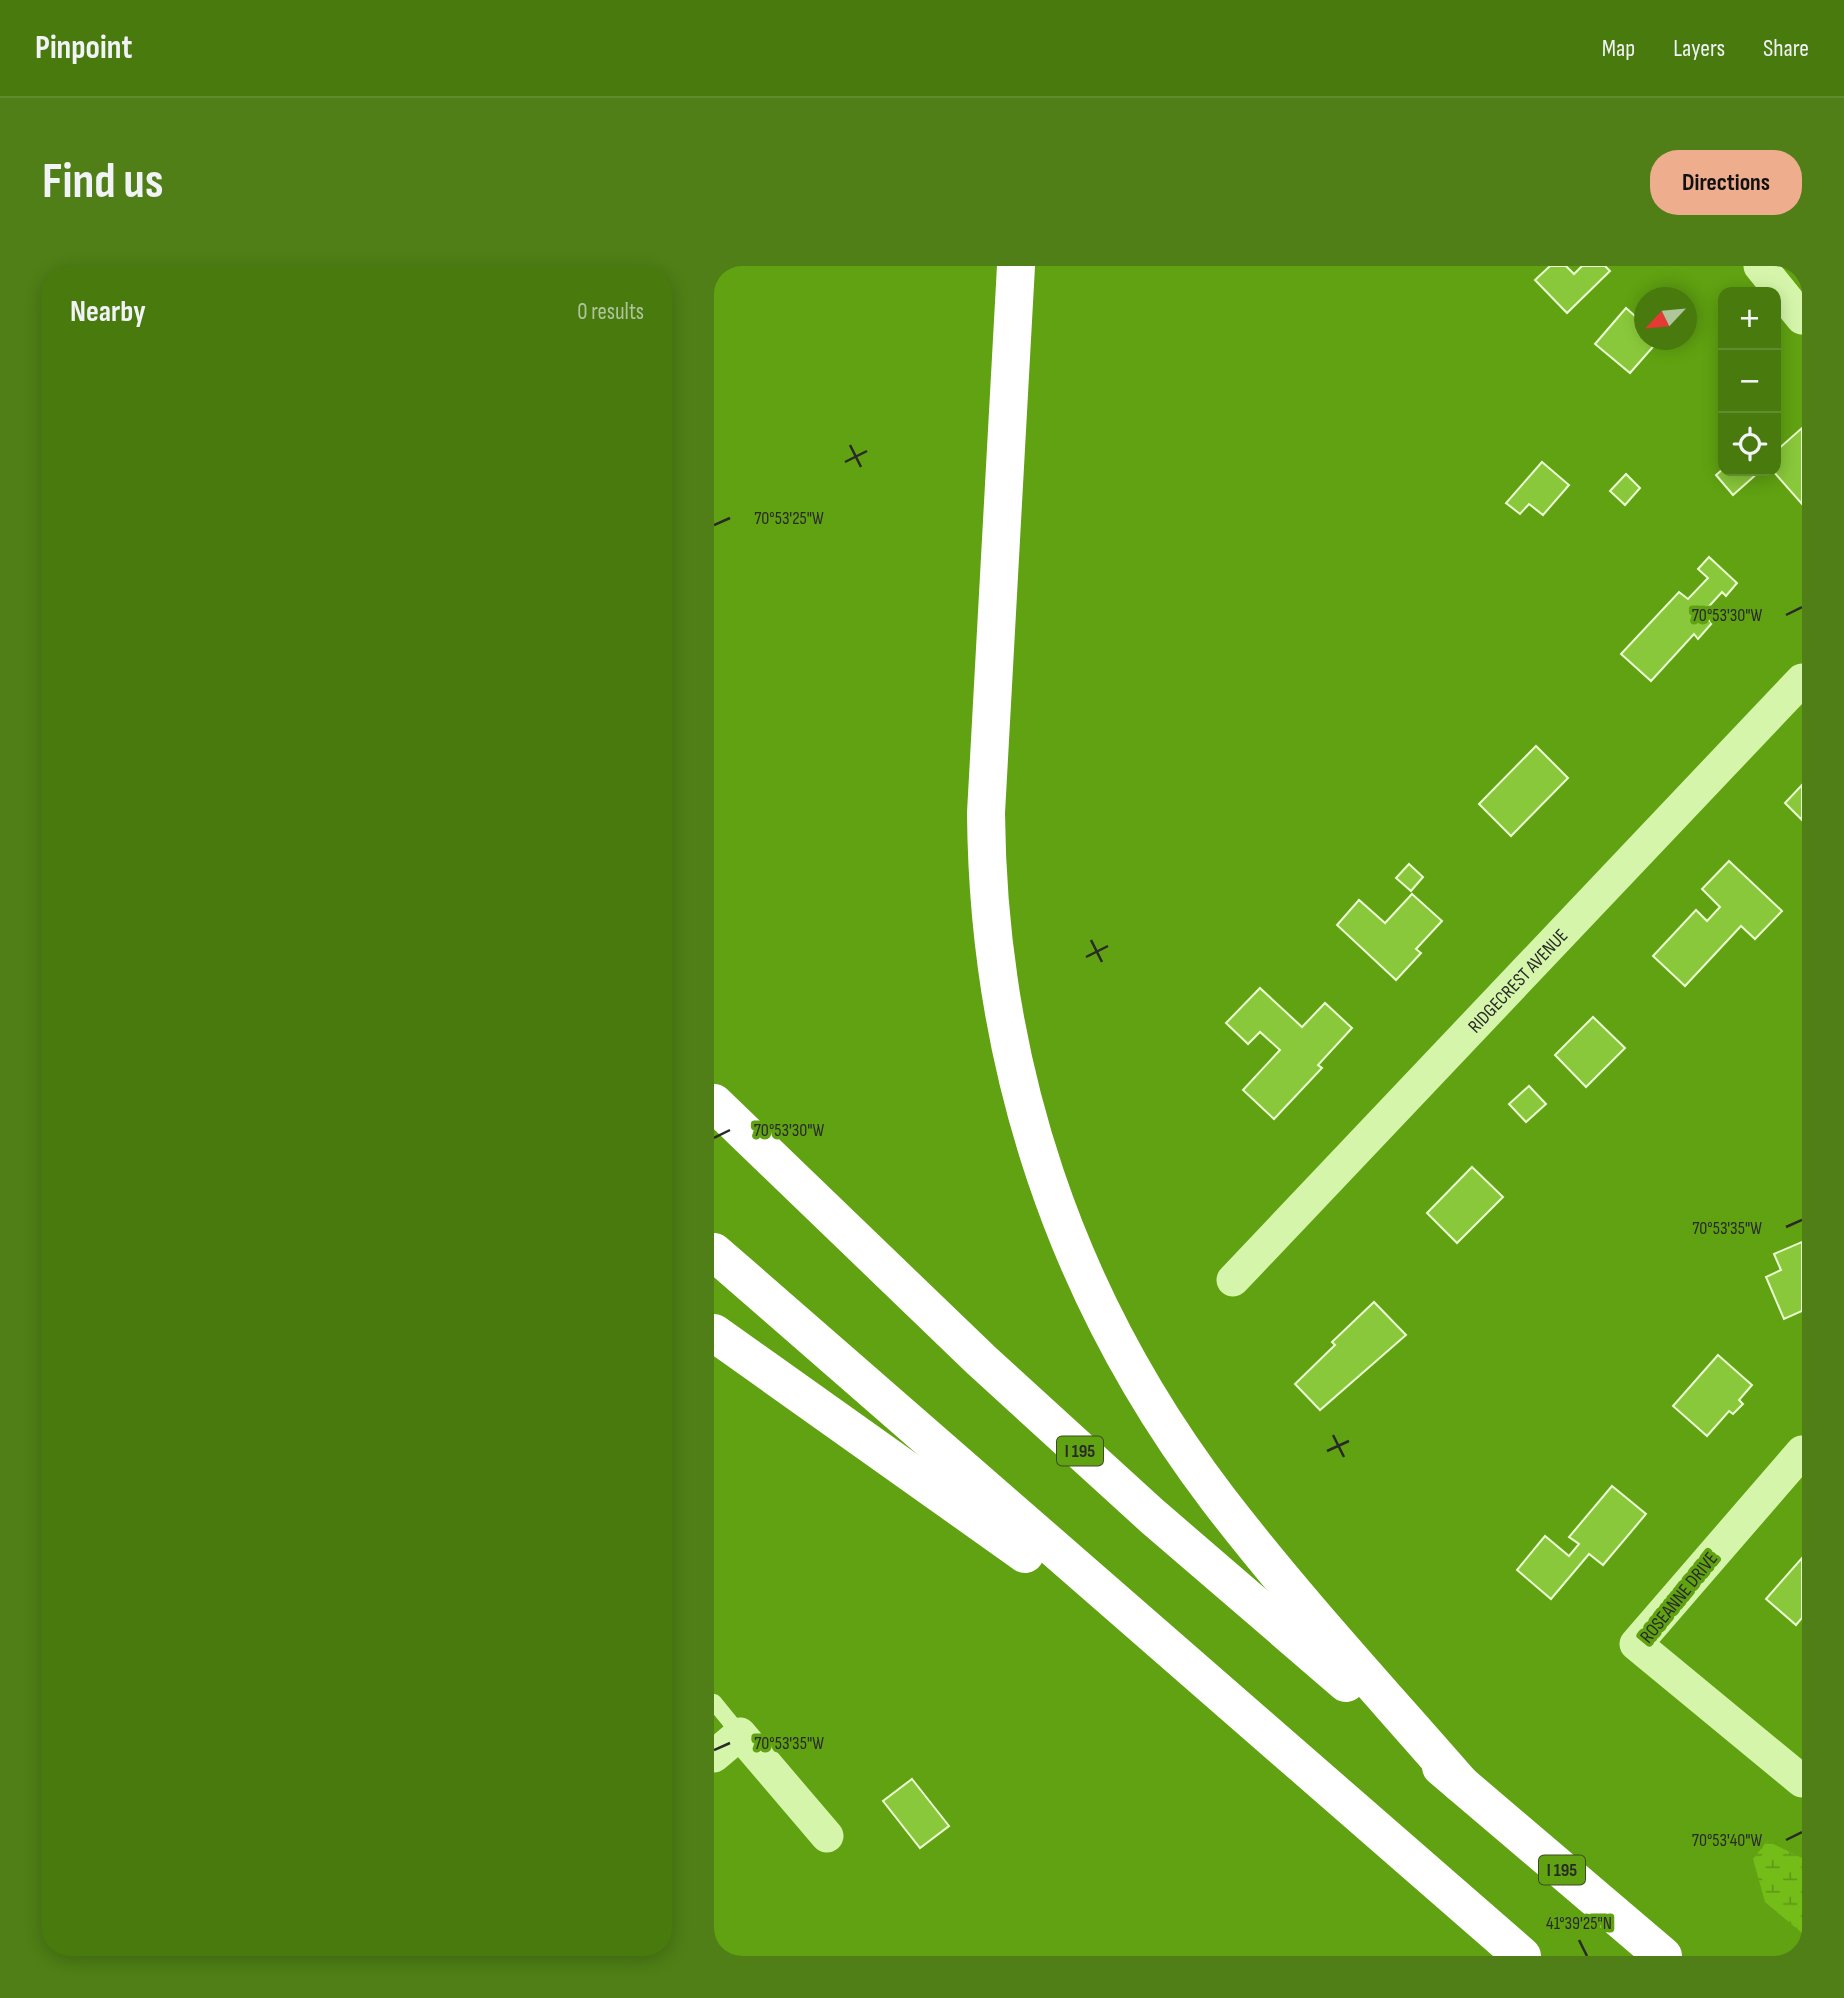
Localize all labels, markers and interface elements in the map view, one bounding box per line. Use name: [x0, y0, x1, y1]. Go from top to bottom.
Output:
text: Pinpoint: [35, 28, 132, 68]
text: Map: [1602, 34, 1635, 63]
text: Layers: [1673, 34, 1725, 63]
text: Share: [1763, 34, 1809, 63]
button: Directions: [1650, 150, 1802, 215]
text: Find us: [42, 153, 164, 212]
north arrow: [1634, 287, 1697, 350]
map controls: [1718, 287, 1781, 476]
button: +: [1718, 287, 1781, 350]
text: Nearby: [70, 294, 146, 330]
text: 0 results: [577, 298, 644, 326]
button: −: [1718, 350, 1781, 413]
button: locate: [1718, 413, 1781, 476]
text: 70°53'25"W: [754, 508, 824, 529]
text: 70°53'30"W: [1692, 605, 1763, 626]
street label: RIDGECREST AVENUE: [1464, 925, 1573, 1038]
text: 70°53'30"W: [754, 1120, 825, 1141]
text: 70°53'35"W: [1692, 1218, 1762, 1239]
road number: I 195: [1057, 1436, 1103, 1466]
street label: ROSEANNE DRIVE: [1635, 1548, 1723, 1648]
text: 70°53'35"W: [754, 1733, 824, 1754]
text: 70°53'40"W: [1692, 1830, 1763, 1851]
road number: I 195: [1539, 1856, 1585, 1884]
text: 41°39'25"N: [1546, 1913, 1612, 1934]

